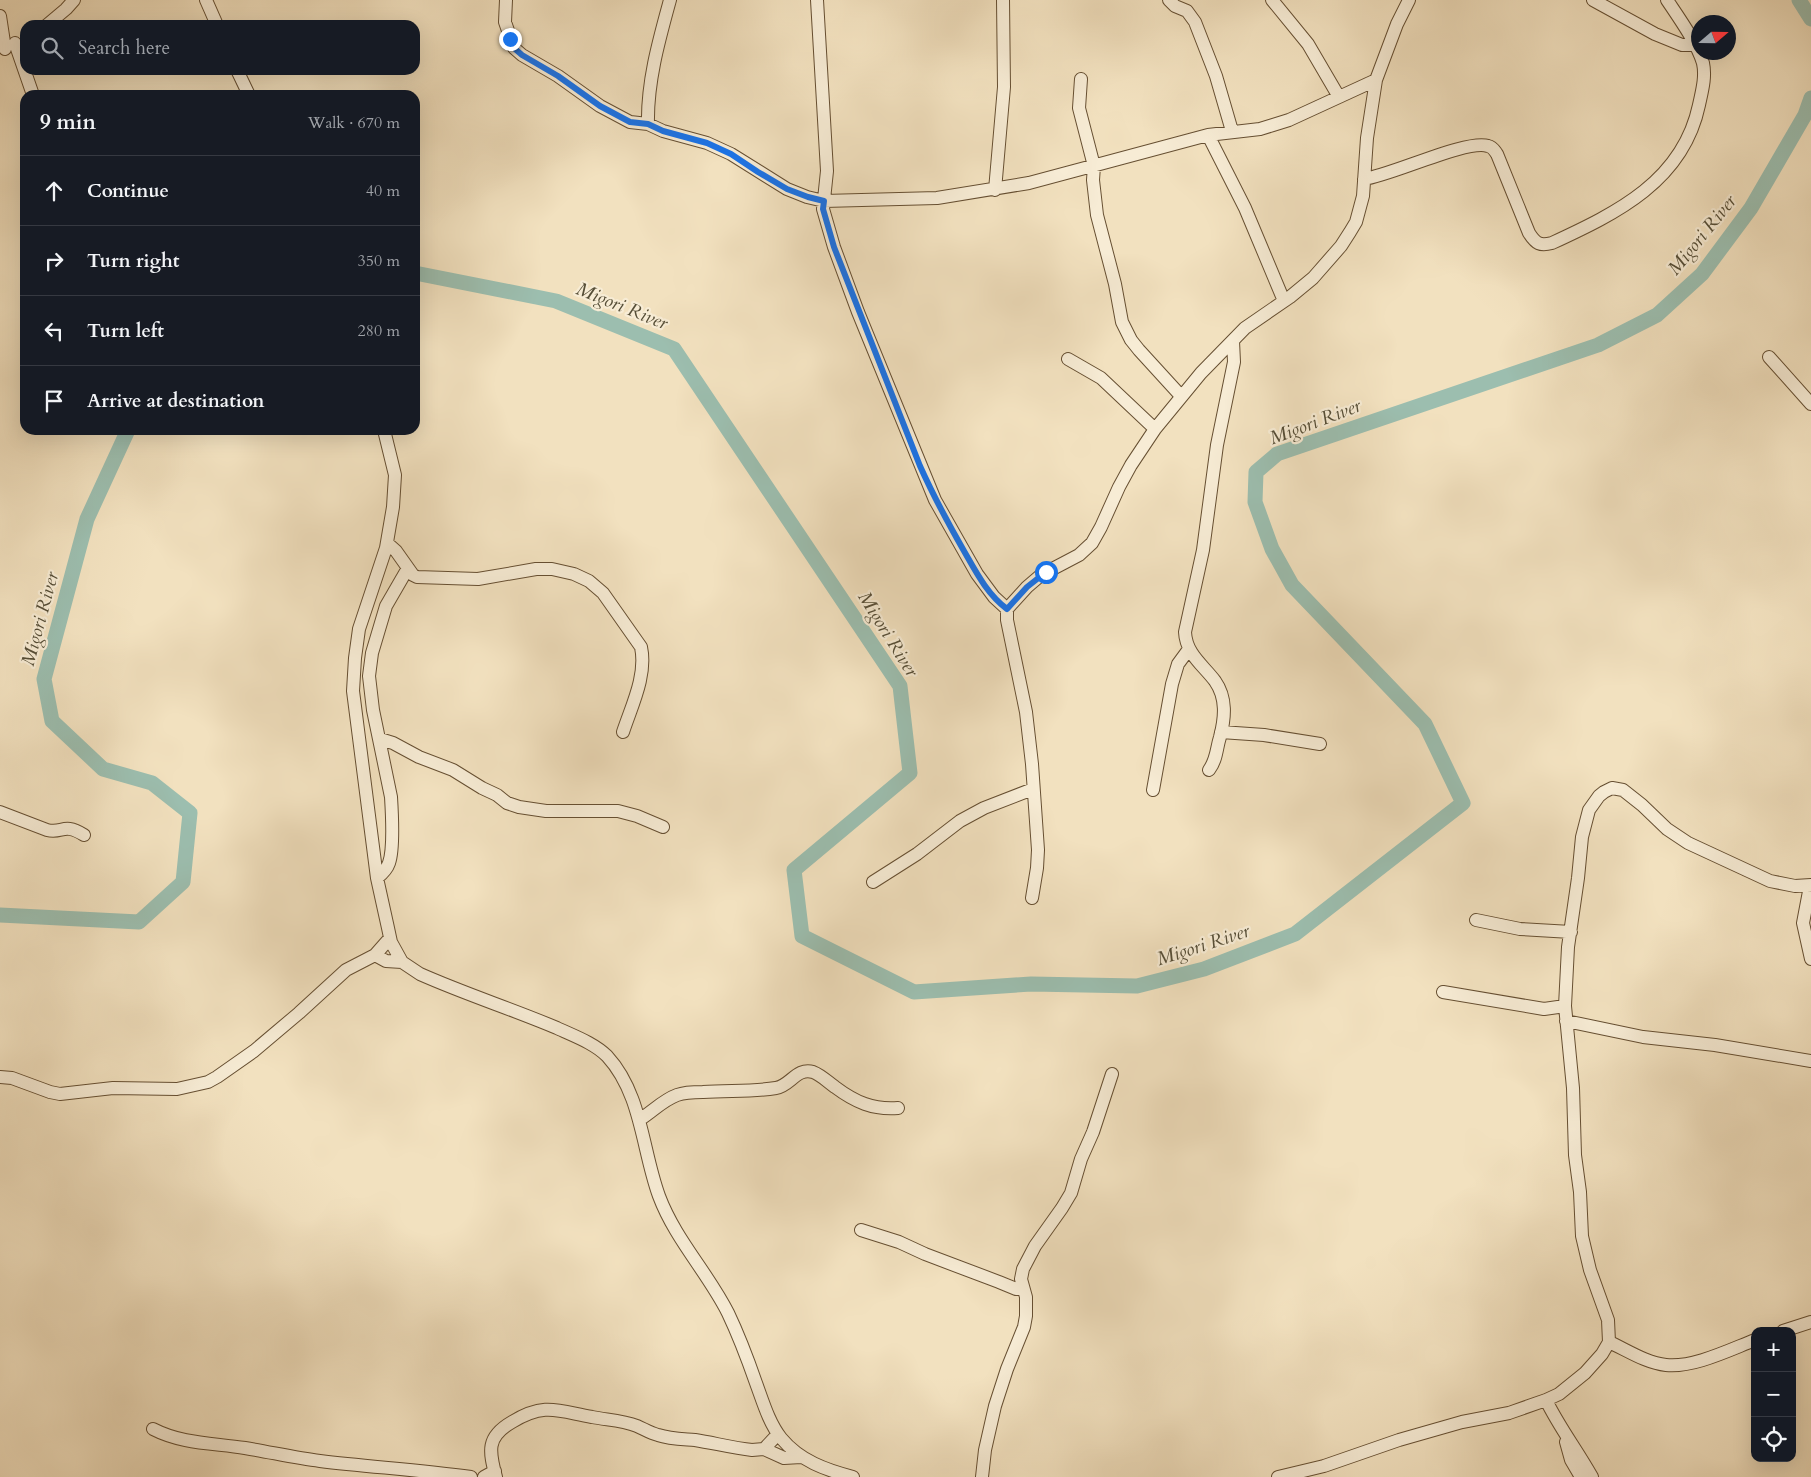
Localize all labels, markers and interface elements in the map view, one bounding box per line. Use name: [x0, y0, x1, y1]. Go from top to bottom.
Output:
north arrow: [1691, 15, 1736, 60]
search box: [20, 20, 420, 75]
route end: [499, 28, 522, 51]
icon: search: [38, 34, 66, 62]
text: Search here: [78, 35, 170, 61]
text: 9 min: [40, 108, 96, 137]
text: Walk · 670 m: [308, 112, 400, 134]
icon: ahead: [40, 177, 68, 205]
text: Continue: [87, 178, 169, 204]
text: 40 m: [366, 180, 400, 202]
water label: Migori River: [1662, 189, 1743, 281]
icon: right: [40, 247, 68, 275]
text: Turn right: [87, 248, 179, 274]
text: 350 m: [358, 250, 400, 272]
water label: Migori River: [572, 276, 672, 336]
icon: left: [40, 317, 68, 345]
text: Turn left: [87, 318, 164, 344]
text: 280 m: [358, 320, 400, 342]
icon: arrive: [40, 387, 68, 415]
text: Arrive at destination: [87, 388, 264, 414]
water label: Migori River: [1265, 392, 1365, 451]
route start: [1035, 561, 1058, 584]
water label: Migori River: [15, 568, 65, 669]
water label: Migori River: [851, 586, 925, 682]
water label: Migori River: [1153, 918, 1254, 972]
map controls: [1751, 1327, 1796, 1462]
button: +: [1751, 1327, 1796, 1372]
button: −: [1751, 1372, 1796, 1417]
button: locate: [1751, 1417, 1796, 1462]

